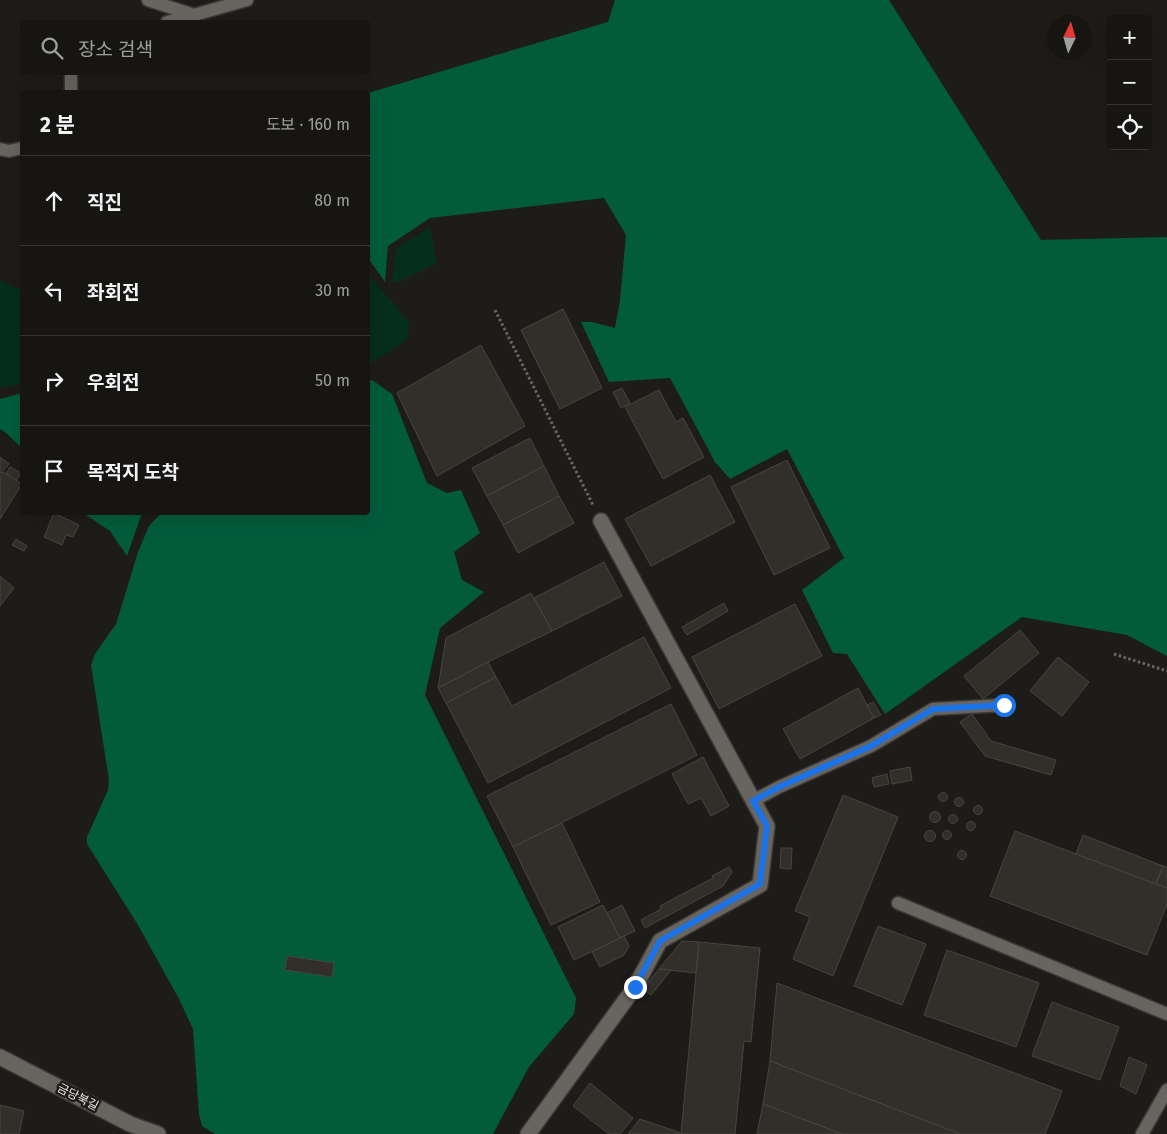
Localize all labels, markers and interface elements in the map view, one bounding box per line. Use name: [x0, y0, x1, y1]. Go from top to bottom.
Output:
north arrow: [1047, 15, 1092, 60]
map controls: [1107, 15, 1152, 150]
button: +: [1107, 15, 1152, 60]
search box: [20, 20, 370, 75]
icon: search: [38, 34, 66, 62]
text: 장소 검색: [78, 38, 153, 61]
button: −: [1107, 60, 1152, 105]
button: locate: [1107, 105, 1152, 150]
text: 2 분: [40, 112, 75, 138]
text: 도보 · 160 m: [266, 115, 350, 134]
icon: ahead: [40, 187, 68, 215]
text: 직진: [87, 191, 122, 214]
text: 80 m: [314, 191, 350, 210]
icon: left: [40, 277, 68, 305]
text: 좌회전: [87, 281, 139, 304]
text: 30 m: [315, 281, 350, 300]
icon: right: [40, 367, 68, 395]
text: 우회전: [87, 371, 139, 394]
text: 50 m: [315, 371, 350, 390]
icon: arrive: [40, 457, 68, 485]
text: 목적지 도착: [87, 461, 179, 484]
route start: [993, 694, 1016, 717]
route end: [624, 976, 647, 999]
street label: 금당북길: [55, 1081, 101, 1113]

